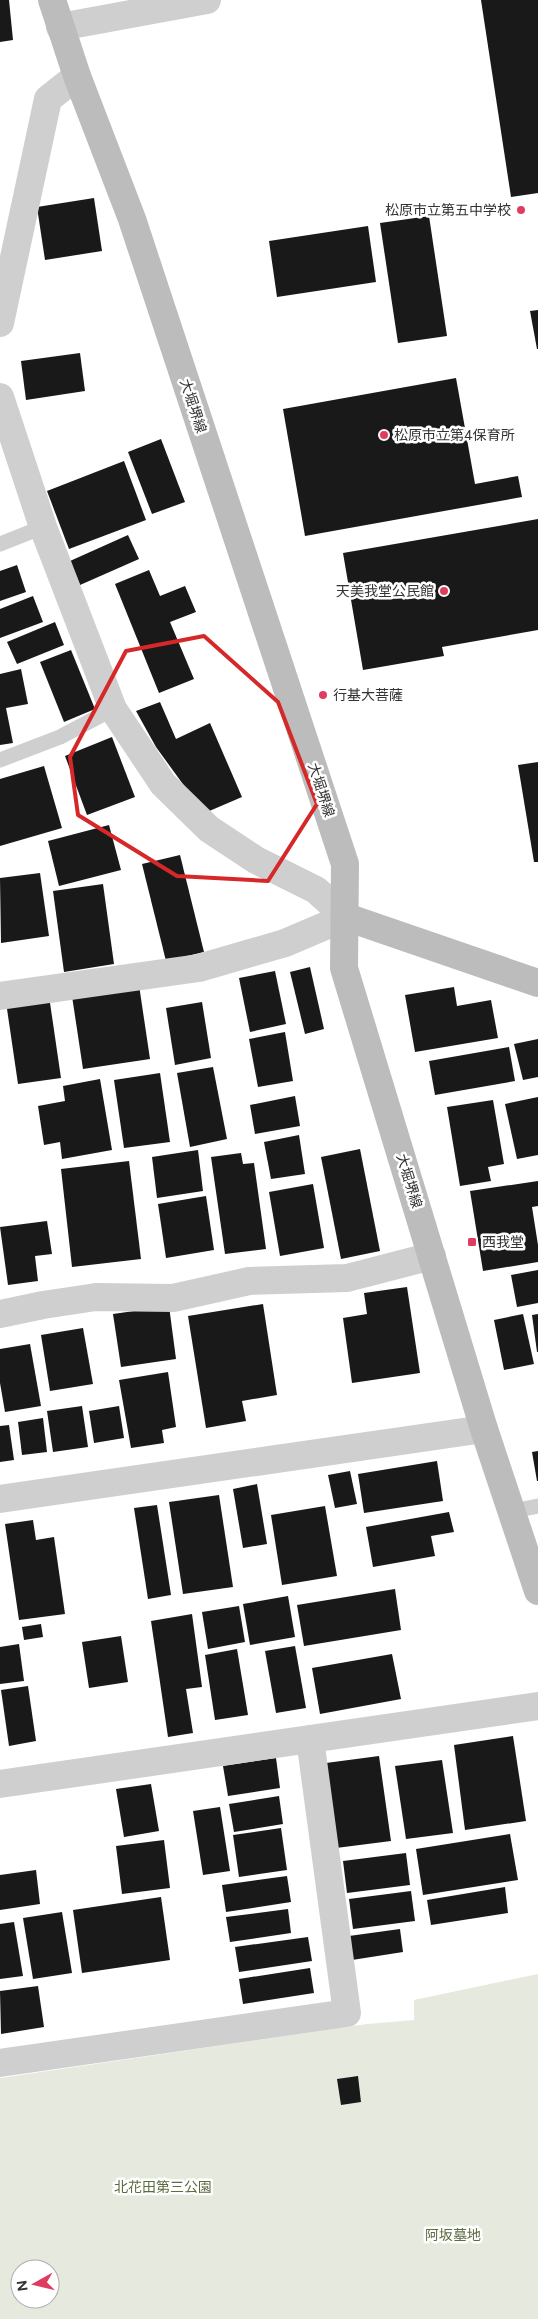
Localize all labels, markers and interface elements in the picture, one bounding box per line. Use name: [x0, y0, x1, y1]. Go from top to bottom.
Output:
place label: 松原市立第五中学校: [385, 202, 511, 219]
marker: 松原市立第五中学校: [515, 204, 527, 216]
street label: 大堀堺線: [176, 377, 210, 435]
place label: 松原市立第4保育所: [394, 427, 515, 444]
marker: 松原市立第4保育所: [378, 429, 390, 441]
place label: 天美我堂公民館: [336, 583, 434, 600]
marker: 天美我堂公民館: [438, 585, 450, 597]
place label: 行基大菩薩: [333, 687, 403, 704]
marker: 行基大菩薩: [317, 689, 329, 701]
street label: 大堀堺線: [304, 761, 338, 819]
street label: 大堀堺線: [393, 1152, 425, 1210]
place label: 西我堂: [482, 1234, 524, 1251]
marker: 西我堂: [466, 1236, 478, 1248]
park label: 北花田第三公園: [114, 2179, 212, 2196]
park label: 阿坂墓地: [425, 2227, 481, 2244]
north arrow: [10, 2259, 60, 2309]
text: N: [13, 2279, 32, 2292]

